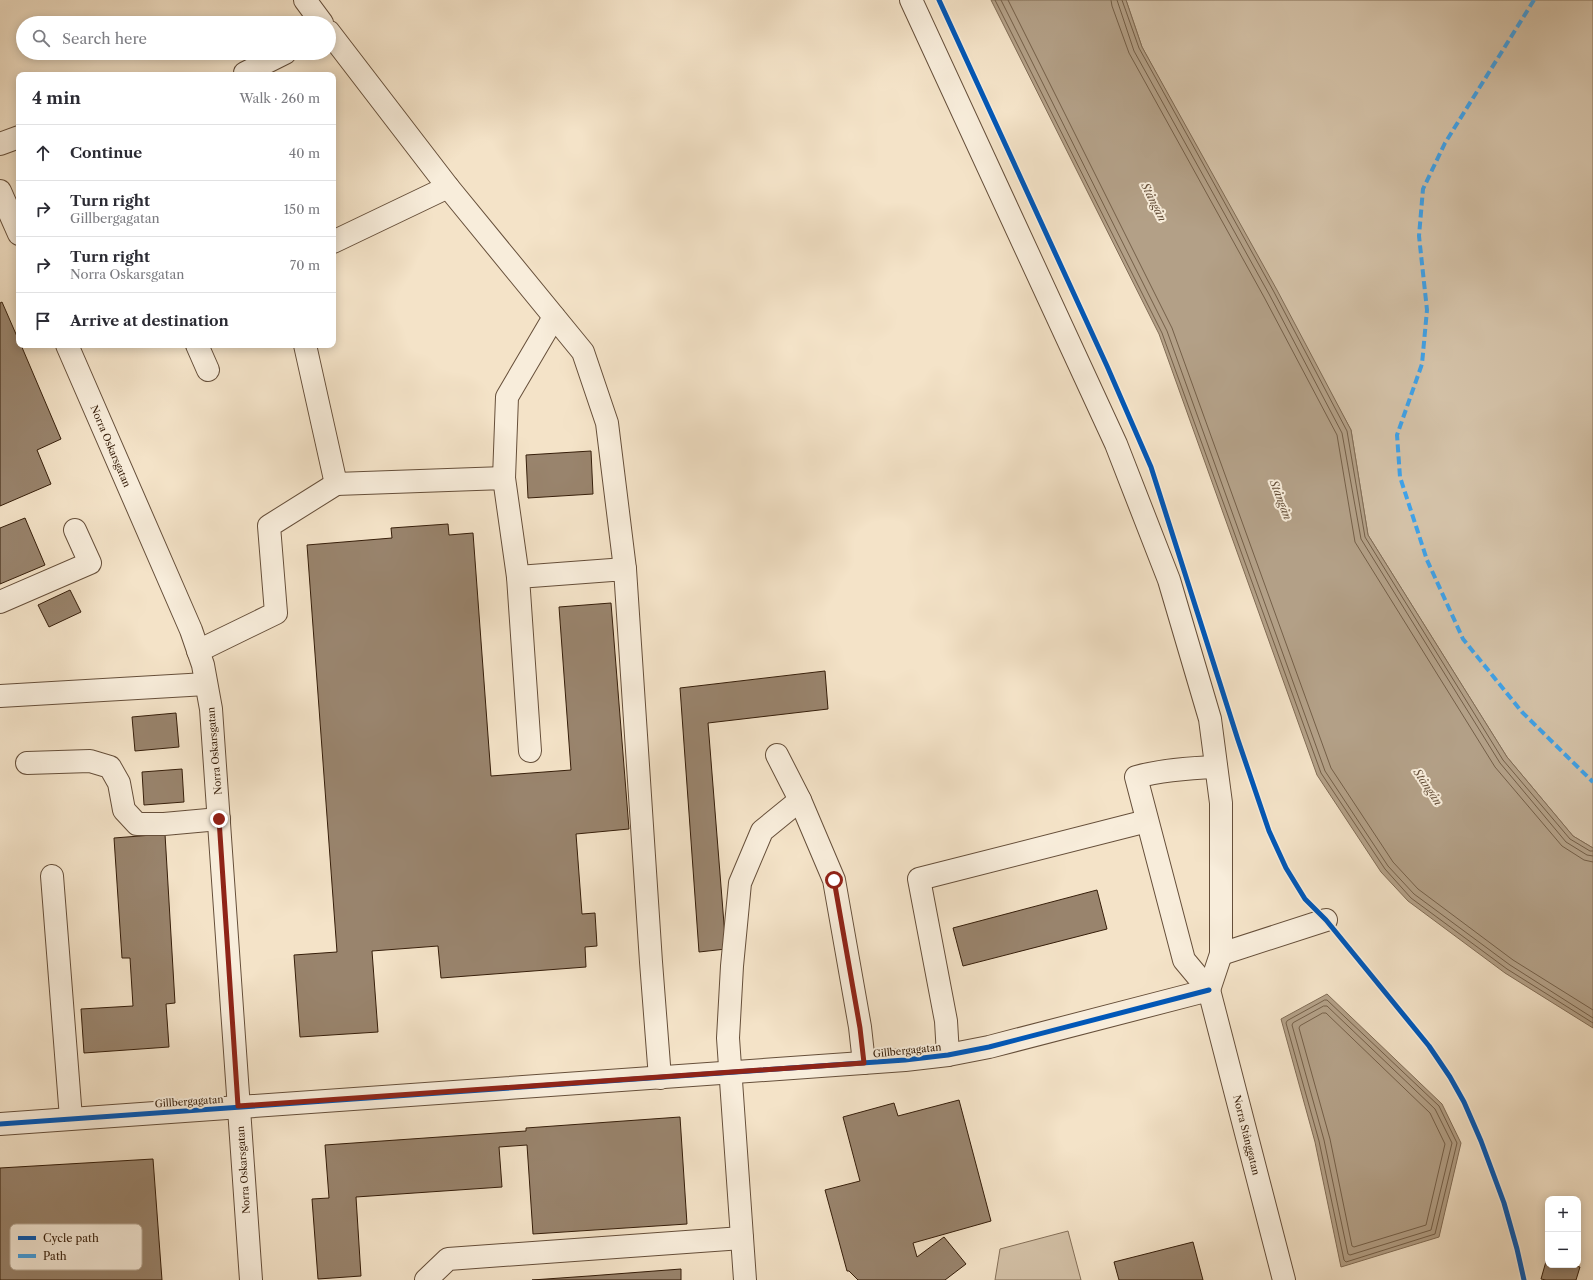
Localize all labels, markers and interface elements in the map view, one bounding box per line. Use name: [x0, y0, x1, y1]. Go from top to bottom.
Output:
search box: [16, 16, 336, 60]
icon: search: [30, 27, 52, 49]
text: Search here: [62, 29, 147, 48]
text: 4 min: [32, 88, 81, 108]
text: Walk · 260 m: [239, 90, 320, 106]
icon: ahead: [32, 142, 54, 164]
text: Continue: [70, 143, 142, 162]
text: 40 m: [289, 145, 320, 161]
water label: Stångån: [1138, 179, 1170, 224]
text: Turn right: [70, 191, 150, 210]
icon: right: [32, 198, 54, 220]
text: 150 m: [284, 201, 320, 217]
text: Gillbergagatan: [70, 210, 160, 226]
text: Turn right: [70, 247, 150, 266]
icon: right: [32, 254, 54, 276]
text: 70 m: [290, 257, 320, 273]
text: Norra Oskarsgatan: [70, 266, 184, 282]
icon: arrive: [32, 310, 54, 332]
text: Arrive at destination: [70, 311, 229, 330]
street label: Norra Oskarsgatan: [87, 403, 134, 490]
water label: Stångån: [1267, 477, 1295, 522]
street label: Norra Oskarsgatan: [204, 706, 225, 795]
water label: Stångån: [1410, 765, 1446, 808]
route end: [210, 810, 228, 828]
route start: [825, 871, 843, 889]
street label: Gillbergagatan: [872, 1040, 943, 1061]
street label: Gillbergagatan: [154, 1093, 225, 1110]
street label: Norra Stånggatan: [1230, 1094, 1263, 1177]
street label: Norra Oskarsgatan: [234, 1125, 253, 1214]
map controls: [1545, 1196, 1581, 1268]
button: +: [1545, 1196, 1581, 1232]
legend: [10, 1224, 142, 1270]
text: Cycle path: [43, 1231, 99, 1245]
button: −: [1545, 1232, 1581, 1268]
text: Path: [43, 1249, 67, 1263]

